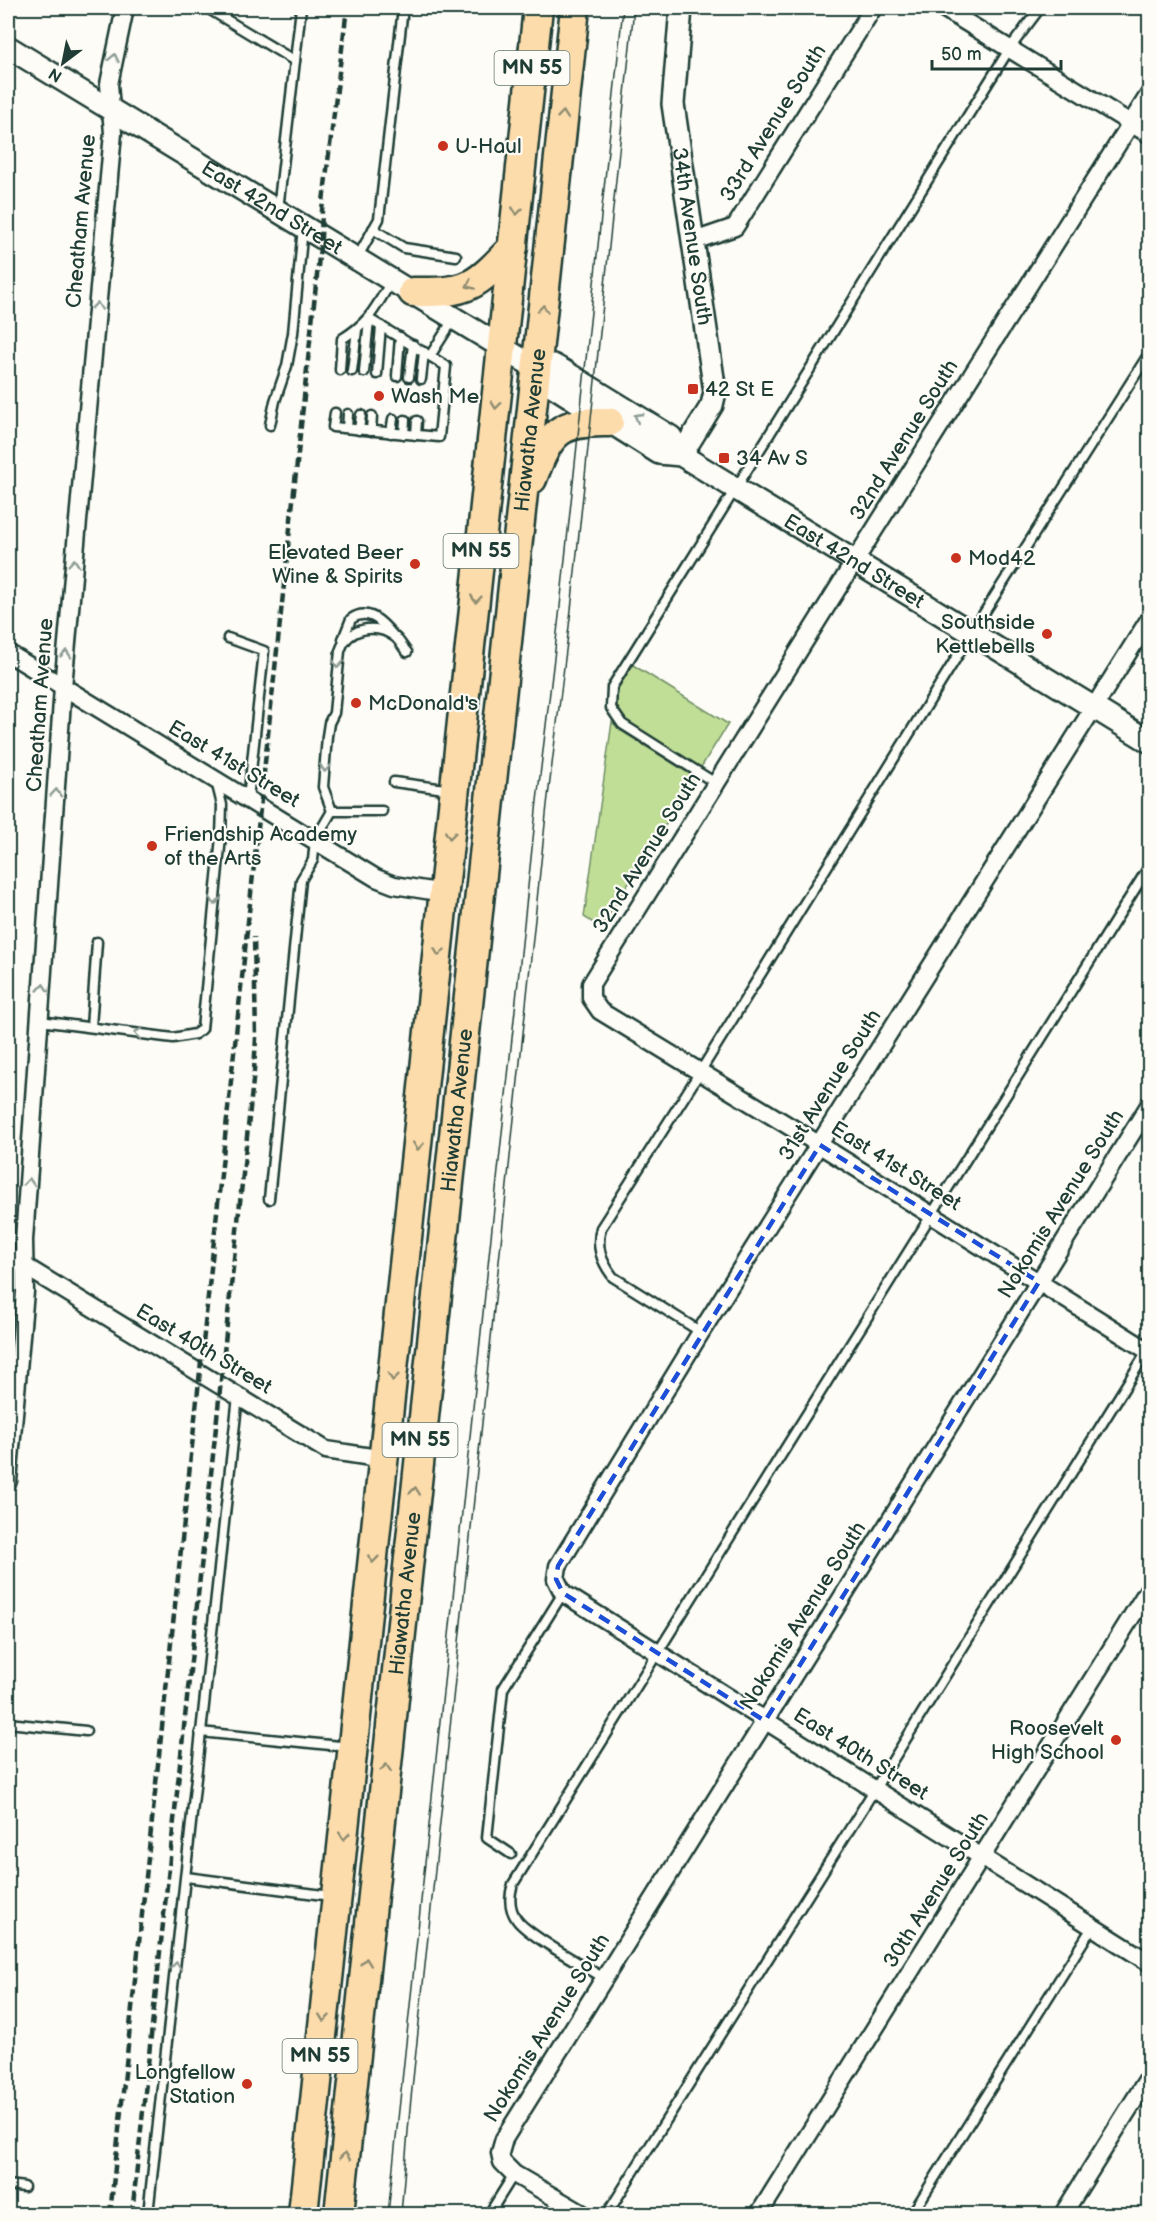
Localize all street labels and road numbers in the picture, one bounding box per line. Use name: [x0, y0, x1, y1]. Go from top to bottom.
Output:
street label: 33rd Avenue South: [715, 40, 831, 206]
road number: MN 55: [494, 51, 570, 85]
street label: Cheatham Avenue: [61, 133, 101, 309]
street label: 34th Avenue South: [667, 146, 718, 327]
street label: East 42nd Street: [197, 155, 347, 260]
street label: Hiawatha Avenue: [509, 347, 551, 513]
street label: 32nd Avenue South: [844, 355, 964, 525]
street label: East 42nd Street: [779, 508, 930, 614]
road number: MN 55: [444, 534, 518, 568]
street label: Cheatham Avenue: [21, 617, 59, 793]
street label: East 41st Street: [164, 715, 305, 813]
street label: 32nd Avenue South: [587, 768, 707, 938]
street label: 31st Avenue South: [773, 1005, 887, 1165]
street label: Hiawatha Avenue: [435, 1027, 478, 1193]
street label: Nokomis Avenue South: [993, 1105, 1129, 1303]
street label: East 41st Street: [826, 1116, 966, 1216]
street label: East 40th Street: [131, 1299, 277, 1400]
road number: MN 55: [382, 1423, 458, 1457]
street label: Hiawatha Avenue: [384, 1511, 426, 1676]
street label: Nokomis Avenue South: [735, 1517, 871, 1715]
street label: East 40th Street: [789, 1702, 934, 1806]
street label: 30th Avenue South: [878, 1808, 994, 1972]
street label: Nokomis Avenue South: [479, 1929, 615, 2127]
road number: MN 55: [282, 2039, 358, 2073]

